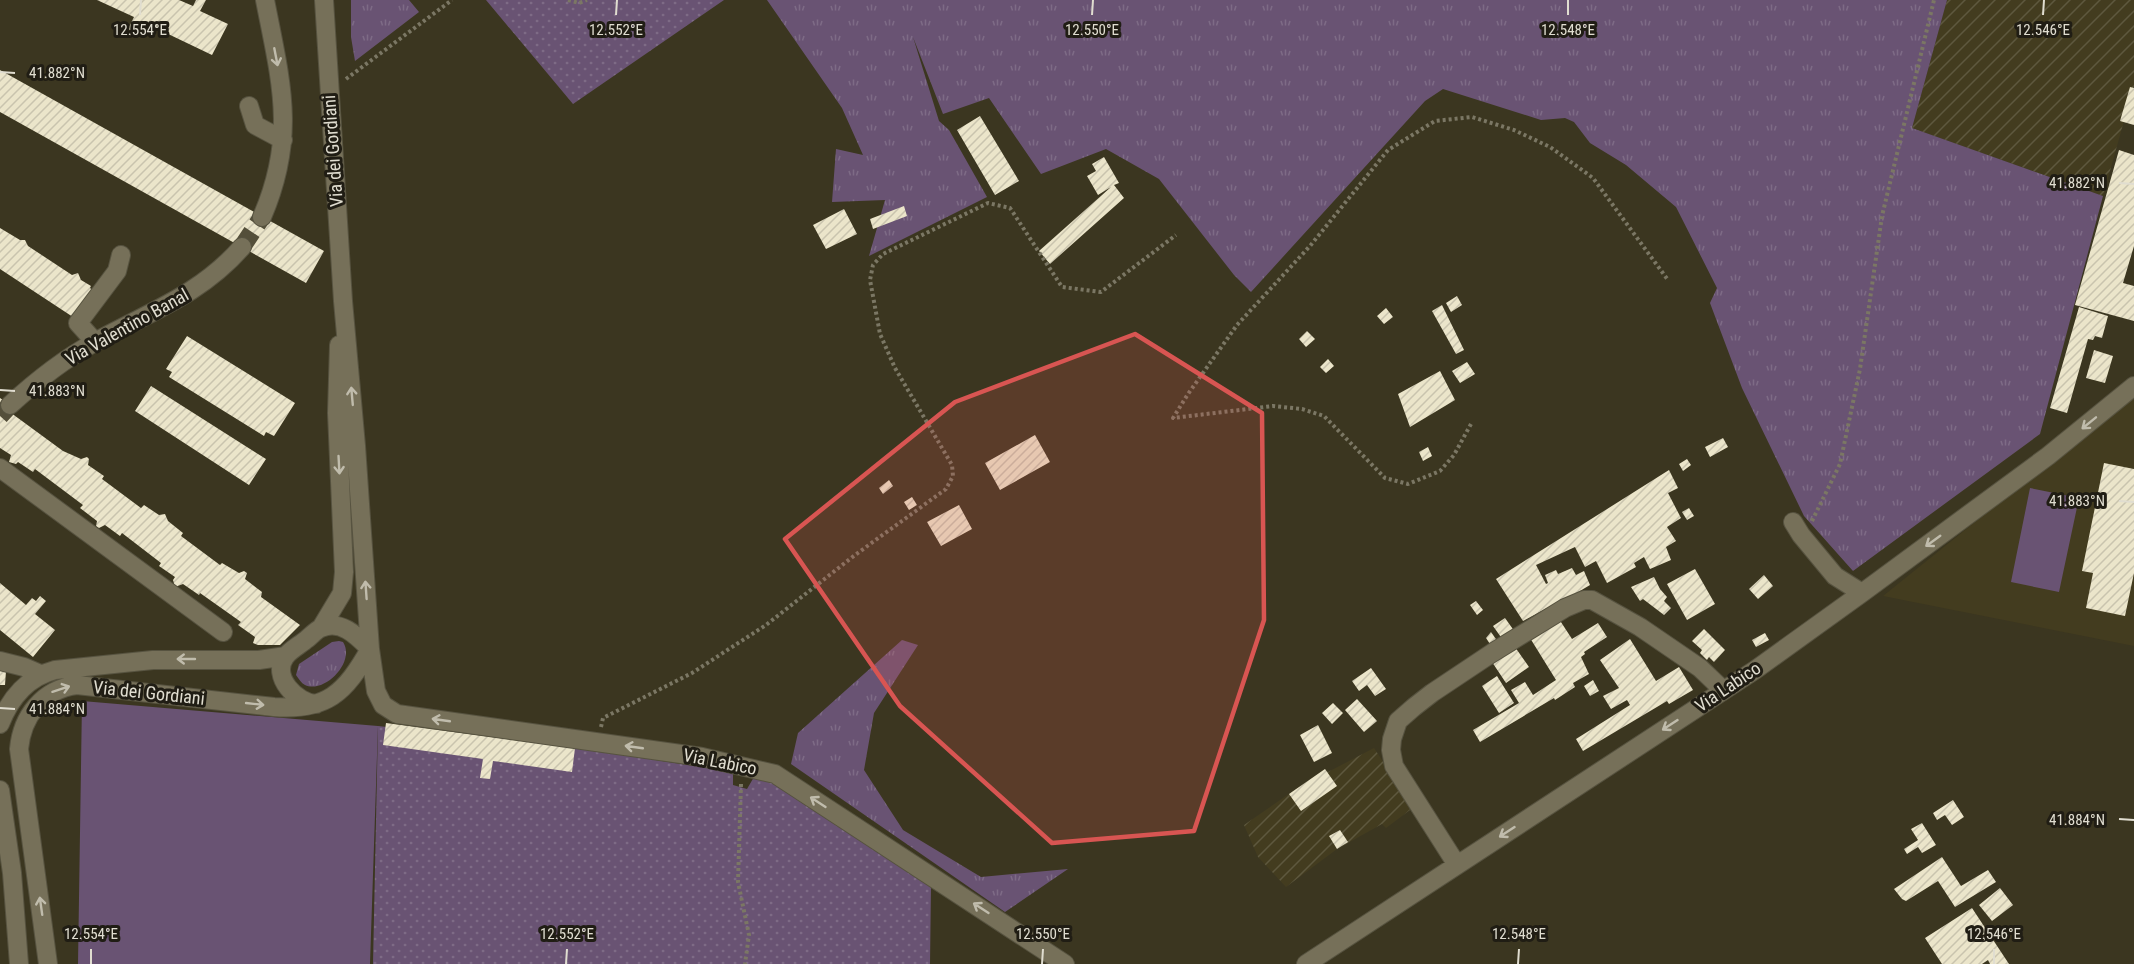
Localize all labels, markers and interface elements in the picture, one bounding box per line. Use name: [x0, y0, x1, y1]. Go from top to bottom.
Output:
text: 12.554°E: [113, 21, 167, 39]
text: 12.552°E: [589, 21, 643, 39]
text: 12.550°E: [1065, 21, 1119, 39]
text: 12.548°E: [1541, 21, 1595, 39]
text: 12.546°E: [2016, 21, 2070, 39]
one-way arrow: [271, 47, 282, 67]
text: 41.882°N: [29, 64, 85, 82]
street label: Via dei Gordiani: [318, 94, 347, 208]
text: 41.882°N: [2049, 174, 2105, 192]
street label: Via Valentino Banal: [61, 284, 192, 369]
text: 41.883°N: [29, 382, 85, 400]
one-way arrow: [346, 386, 357, 406]
one-way arrow: [2081, 417, 2097, 430]
one-way arrow: [333, 454, 344, 474]
text: 41.883°N: [2049, 492, 2105, 510]
one-way arrow: [1926, 535, 1942, 547]
one-way arrow: [360, 581, 371, 601]
one-way arrow: [177, 653, 197, 665]
street label: Via Labico: [1691, 657, 1764, 716]
street label: Via dei Gordiani: [92, 676, 206, 709]
one-way arrow: [52, 683, 70, 694]
one-way arrow: [244, 699, 264, 710]
text: 41.884°N: [29, 700, 85, 718]
one-way arrow: [431, 714, 451, 725]
one-way arrow: [1663, 719, 1679, 731]
one-way arrow: [624, 742, 644, 753]
street label: Via Labico: [682, 744, 759, 779]
one-way arrow: [810, 795, 827, 807]
text: 41.884°N: [2049, 811, 2105, 829]
one-way arrow: [1500, 826, 1516, 838]
one-way arrow: [35, 896, 46, 916]
one-way arrow: [973, 902, 990, 914]
text: 12.554°E: [64, 925, 118, 943]
text: 12.552°E: [540, 925, 594, 943]
text: 12.550°E: [1016, 925, 1070, 943]
text: 12.548°E: [1492, 925, 1546, 943]
text: 12.546°E: [1967, 925, 2021, 943]

